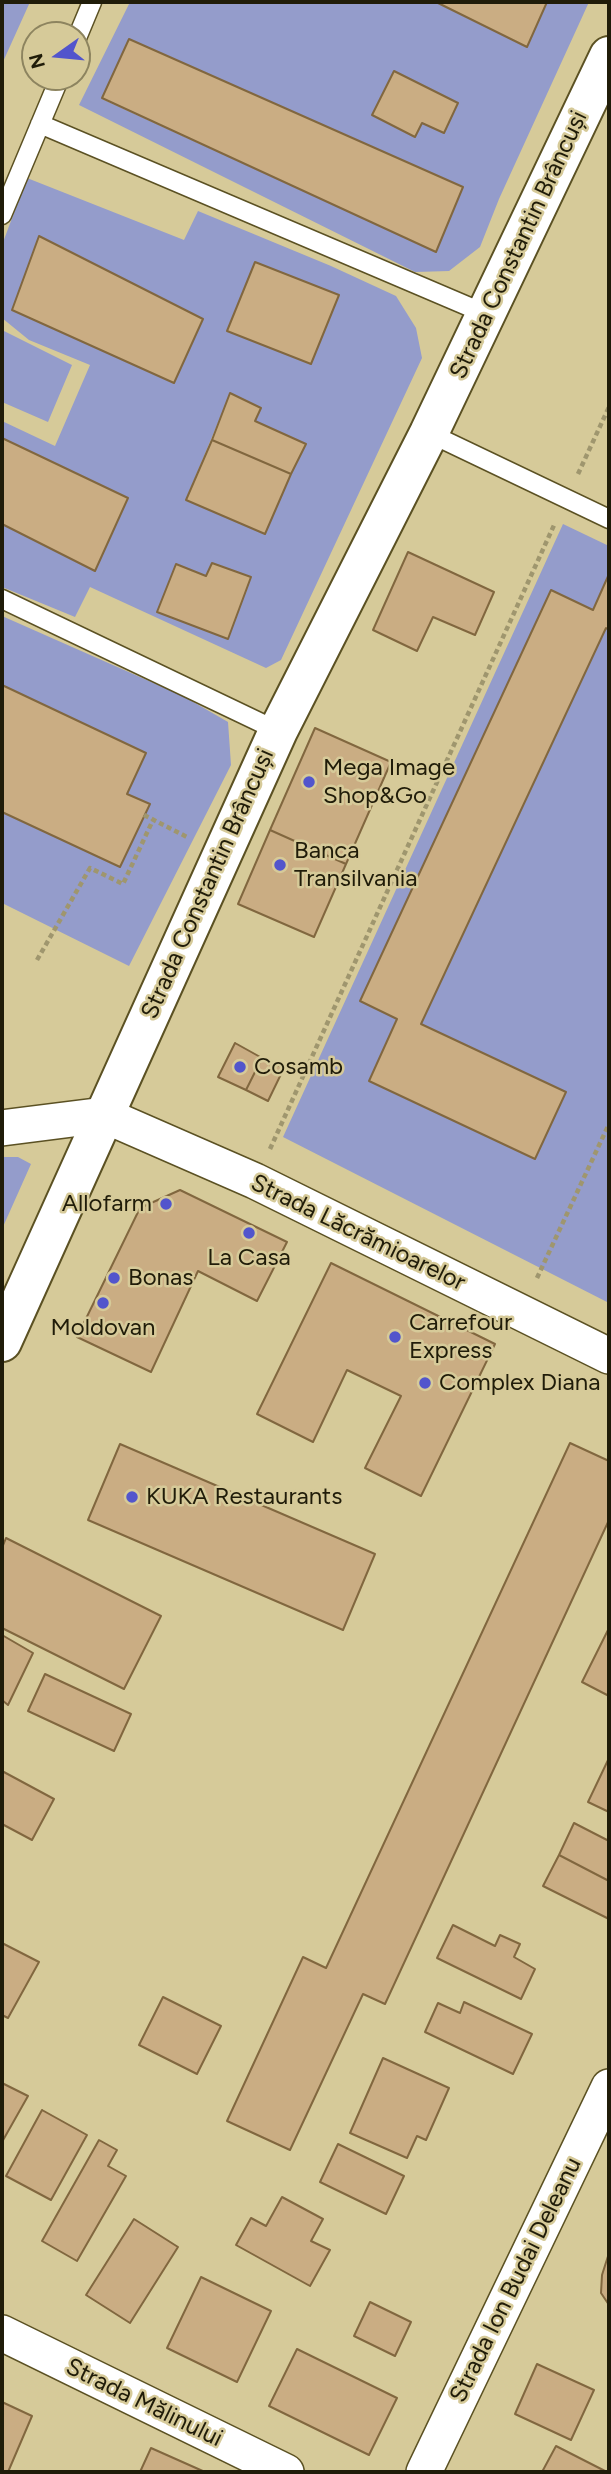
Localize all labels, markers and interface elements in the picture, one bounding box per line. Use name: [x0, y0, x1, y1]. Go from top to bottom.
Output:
north arrow: [21, 21, 91, 91]
text: N: [24, 51, 50, 71]
street label: Strada Constantin Brâncuși: [444, 106, 594, 384]
street label: Strada Constantin Brâncuși: [135, 745, 281, 1023]
place label: Mega Image Shop&Go: [323, 754, 455, 810]
marker: Mega Image Shop&Go: [301, 774, 317, 790]
place label: Banca Transilvania: [294, 837, 418, 893]
marker: Banca Transilvania: [272, 857, 288, 873]
place label: Cosamb: [254, 1053, 343, 1081]
marker: Cosamb: [232, 1059, 248, 1075]
street label: Strada Lăcrămioarelor: [246, 1169, 470, 1297]
place label: Allofarm: [62, 1190, 152, 1218]
marker: Allofarm: [158, 1196, 174, 1212]
marker: La Casa: [241, 1225, 257, 1241]
place label: La Casa: [207, 1244, 291, 1272]
place label: Bonas: [128, 1264, 193, 1292]
marker: Bonas: [106, 1270, 122, 1286]
marker: Moldovan: [95, 1295, 111, 1311]
place label: Carrefour Express: [409, 1309, 512, 1365]
place label: Moldovan: [51, 1314, 155, 1342]
marker: Carrefour Express: [387, 1329, 403, 1345]
place label: Complex Diana: [439, 1369, 600, 1397]
marker: Complex Diana: [417, 1375, 433, 1391]
place label: KUKA Restaurants: [146, 1483, 342, 1511]
marker: KUKA Restaurants: [124, 1489, 140, 1505]
street label: Strada Ion Budai Deleanu: [444, 2153, 588, 2407]
street label: Strada Mălinului: [61, 2353, 227, 2453]

